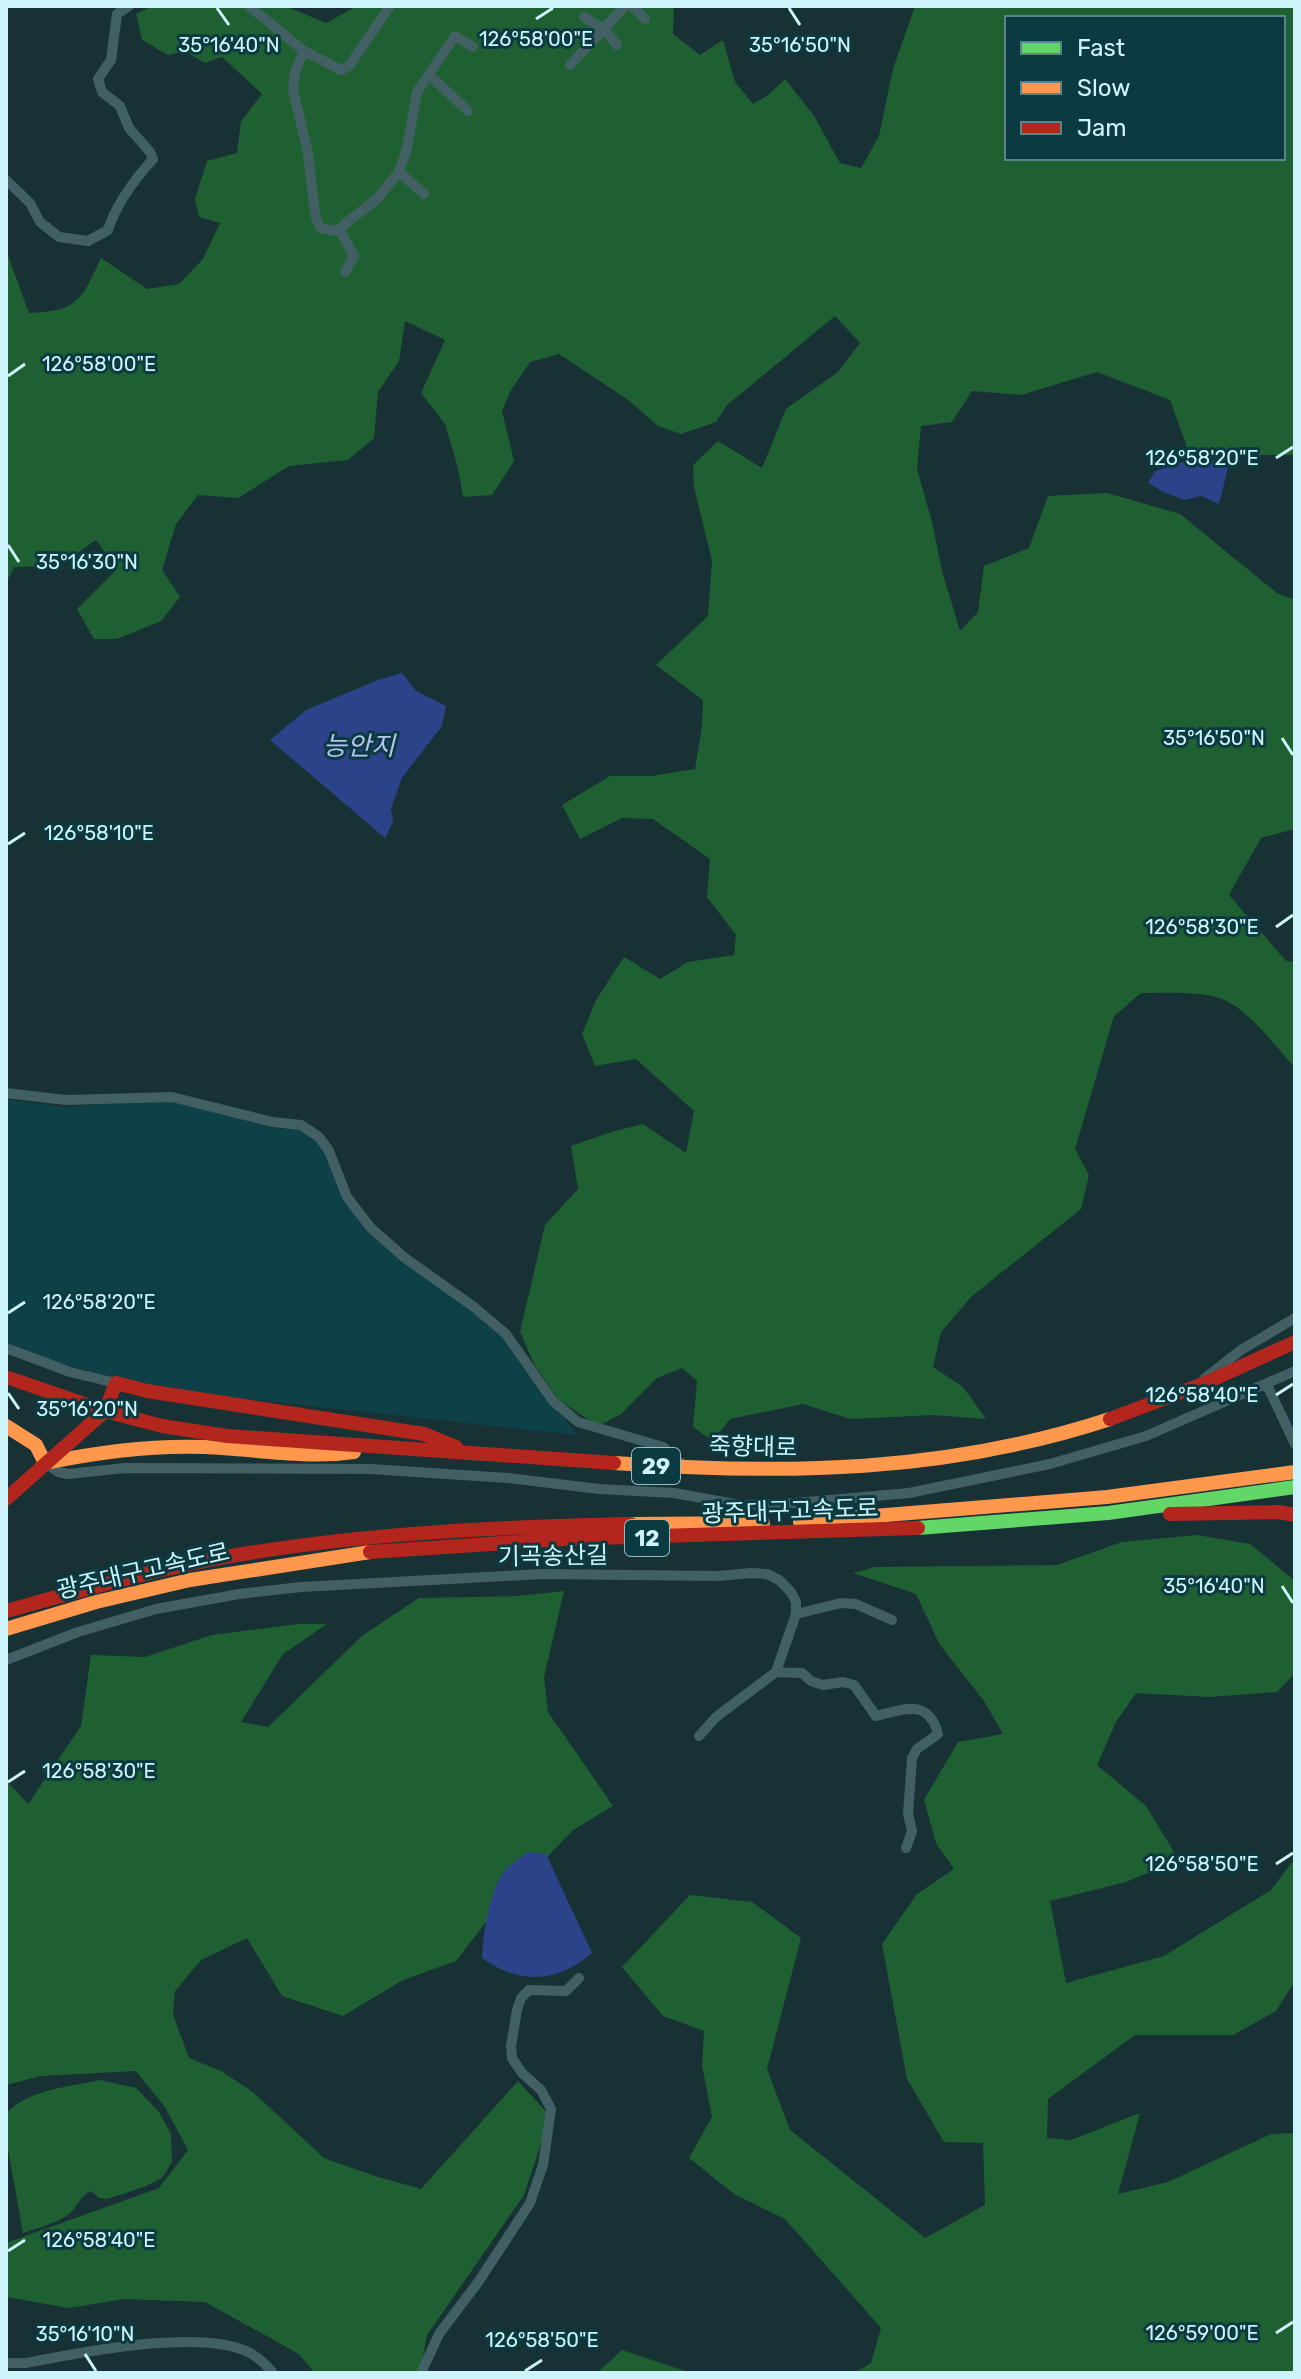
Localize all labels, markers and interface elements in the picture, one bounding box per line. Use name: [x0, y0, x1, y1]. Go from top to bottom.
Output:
legend: [1005, 16, 1285, 160]
text: 126°58'00"E: [479, 27, 593, 51]
text: 35°16'40"N: [178, 33, 280, 57]
text: 35°16'50"N: [749, 33, 851, 57]
text: Fast: [1077, 34, 1125, 62]
text: Slow: [1077, 74, 1130, 102]
text: Jam: [1077, 114, 1127, 142]
text: 126°58'00"E: [42, 352, 156, 376]
text: 126°58'20"E: [1145, 446, 1259, 470]
text: 35°16'30"N: [36, 550, 138, 574]
text: 35°16'50"N: [1163, 726, 1265, 750]
water label: 능안지: [323, 731, 397, 762]
text: 126°58'10"E: [44, 821, 154, 845]
text: 126°58'30"E: [1145, 915, 1259, 939]
text: 126°58'20"E: [42, 1290, 156, 1314]
text: 126°58'40"E: [1146, 1383, 1258, 1407]
text: 35°16'20"N: [36, 1397, 138, 1421]
street label: 죽향대로: [709, 1432, 797, 1462]
road number: 29: [632, 1448, 680, 1484]
street label: 광주대구고속도로: [701, 1494, 879, 1528]
road number: 12: [625, 1520, 669, 1556]
street label: 광주대구고속도로: [54, 1537, 232, 1605]
street label: 기곡송산길: [498, 1541, 608, 1571]
text: 35°16'40"N: [1163, 1574, 1265, 1598]
text: 126°58'30"E: [42, 1759, 156, 1783]
text: 126°58'50"E: [1145, 1852, 1259, 1876]
text: 126°58'40"E: [43, 2228, 155, 2252]
text: 126°59'00"E: [1145, 2321, 1259, 2345]
text: 35°16'10"N: [36, 2322, 134, 2346]
text: 126°58'50"E: [485, 2328, 599, 2352]

